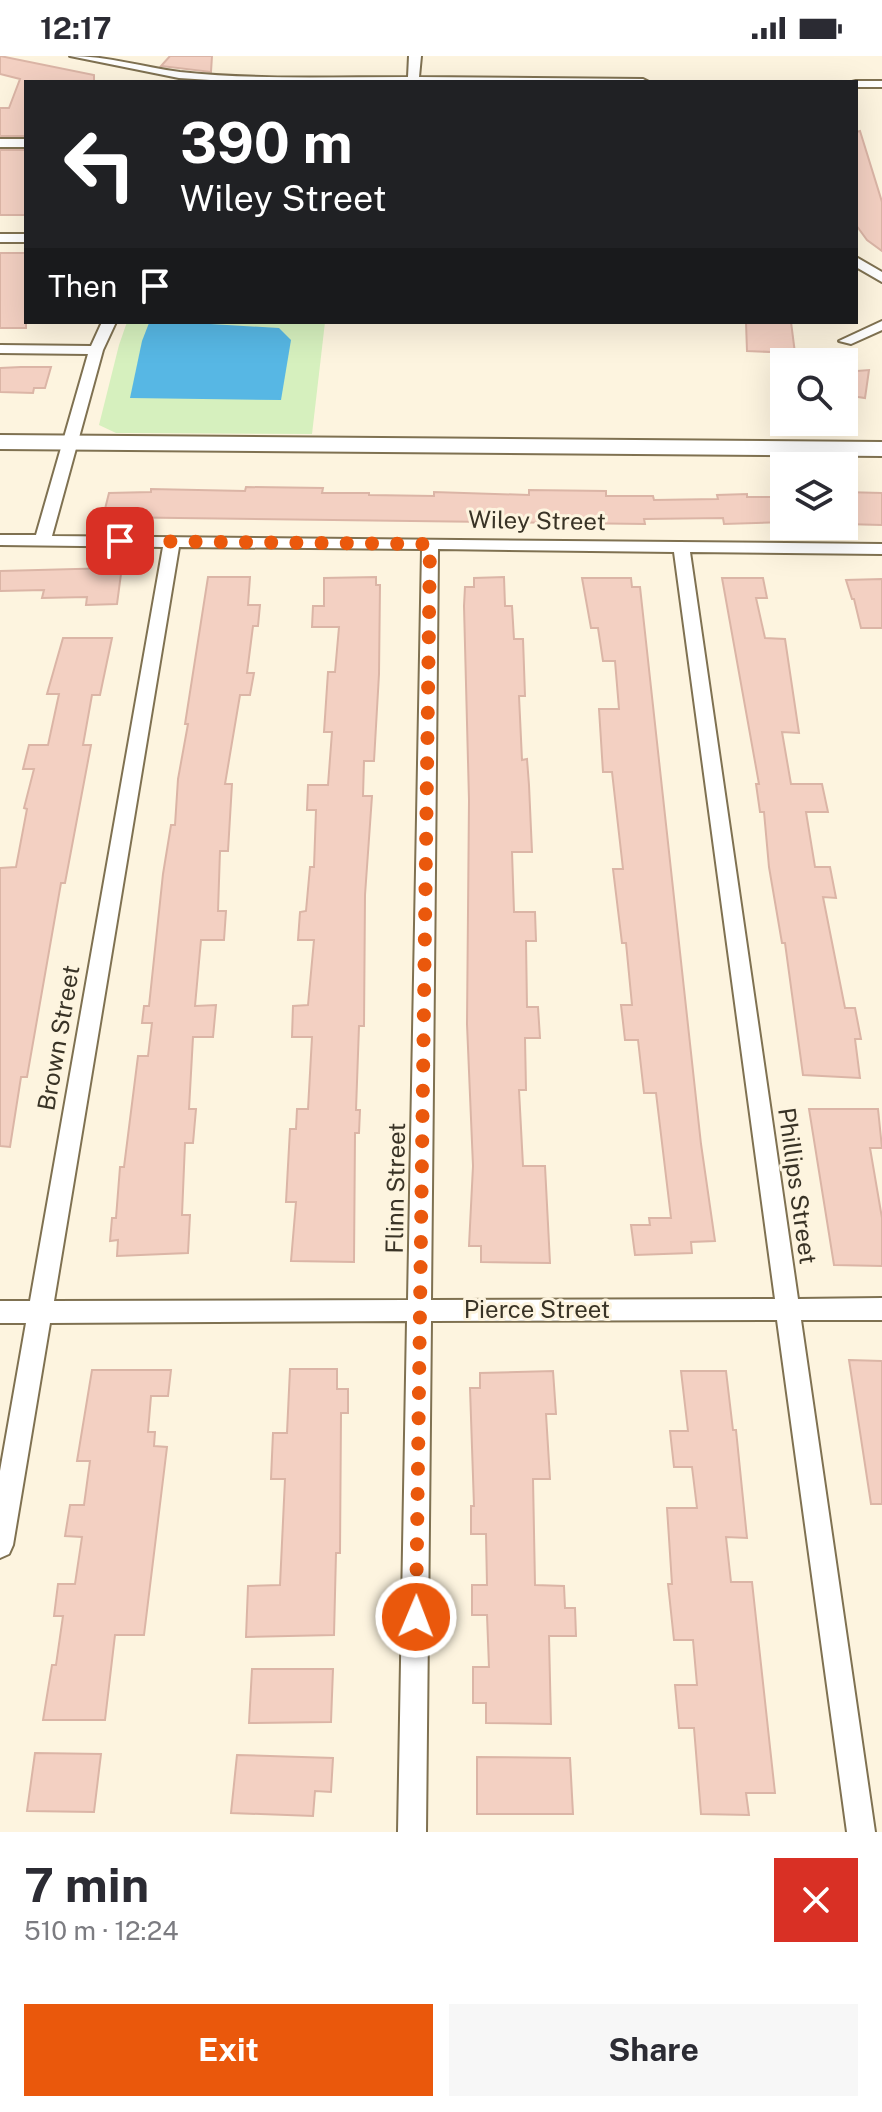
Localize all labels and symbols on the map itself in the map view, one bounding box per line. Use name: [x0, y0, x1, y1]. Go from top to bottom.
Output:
street label: Wiley Street: [468, 505, 606, 535]
pin: [86, 507, 154, 575]
street label: Brown Street: [31, 963, 85, 1113]
street label: Phillips Street: [773, 1106, 823, 1266]
street label: Flinn Street: [380, 1122, 410, 1254]
street label: Pierce Street: [464, 1295, 610, 1323]
position arrow: [374, 1575, 458, 1659]

